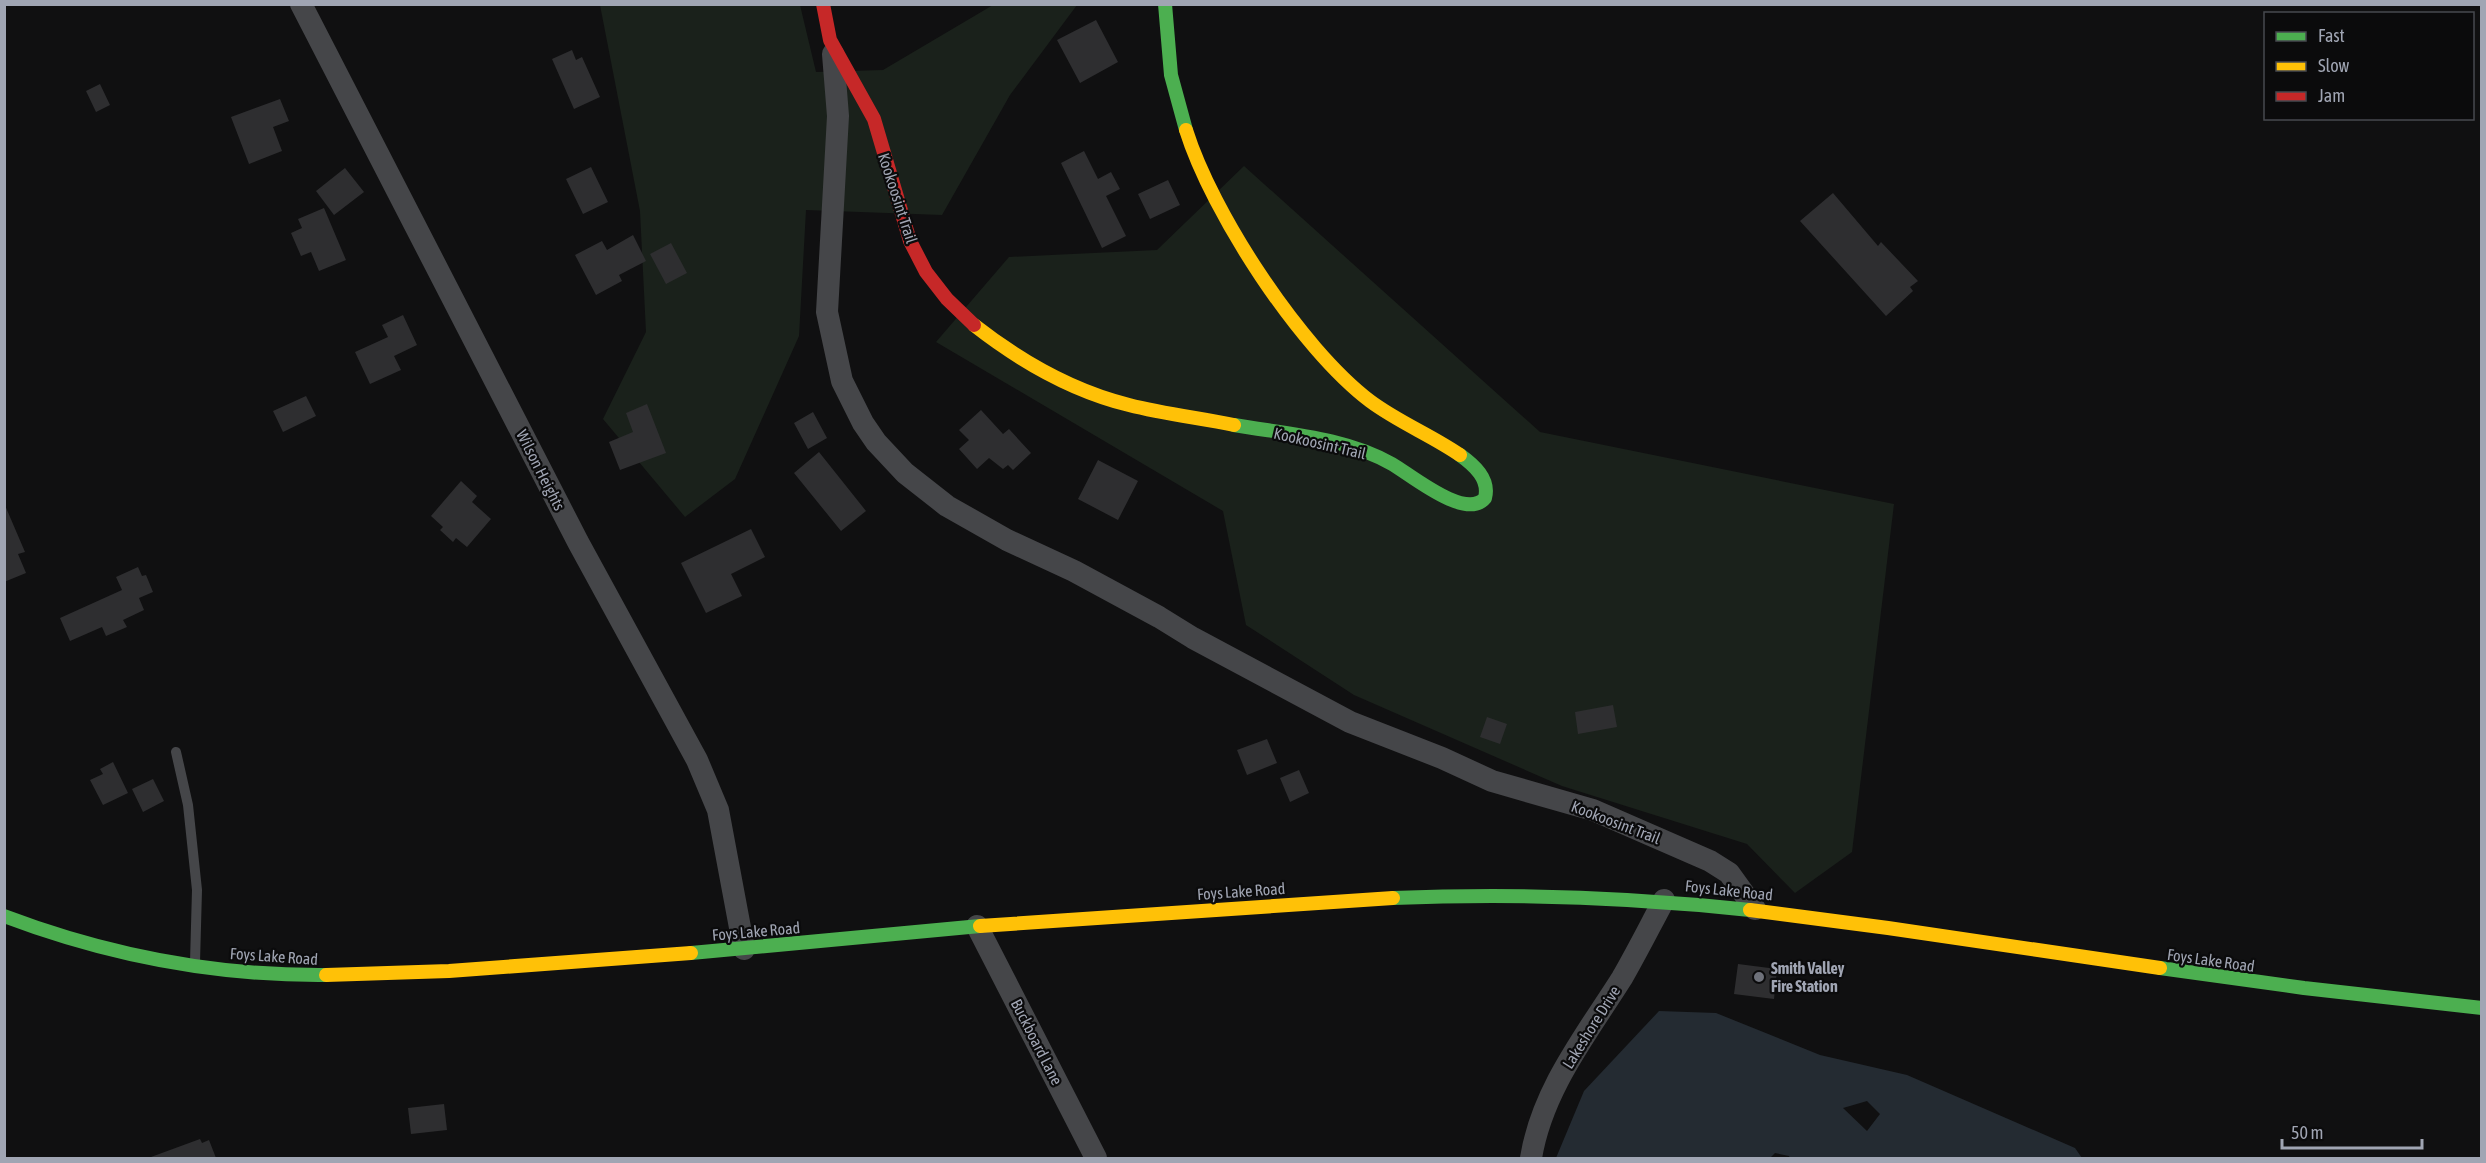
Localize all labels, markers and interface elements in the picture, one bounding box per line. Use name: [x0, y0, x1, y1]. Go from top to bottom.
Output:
legend: [2264, 12, 2474, 120]
text: Fast: [2318, 25, 2345, 46]
text: Slow: [2318, 55, 2349, 76]
text: Jam: [2318, 85, 2345, 106]
street label: Kookoosint Trail: [875, 150, 921, 246]
street label: Kookoosint Trail: [1272, 424, 1369, 463]
street label: Wilson Heights: [512, 427, 569, 514]
street label: Kookoosint Trail: [1569, 797, 1664, 848]
street label: Foys Lake Road: [1684, 876, 1774, 905]
street label: Foys Lake Road: [1196, 879, 1286, 904]
street label: Foys Lake Road: [711, 918, 801, 945]
street label: Foys Lake Road: [229, 944, 319, 969]
street label: Foys Lake Road: [2166, 945, 2256, 976]
place label: Smith Valley Fire Station: [1771, 959, 1845, 995]
marker: Smith Valley Fire Station: [1752, 970, 1766, 984]
street label: Lakeshore Drive: [1559, 982, 1623, 1072]
street label: Buckboard Lane: [1008, 996, 1066, 1088]
scale bar: [2282, 1112, 2422, 1150]
text: 50 m: [2291, 1122, 2323, 1143]

